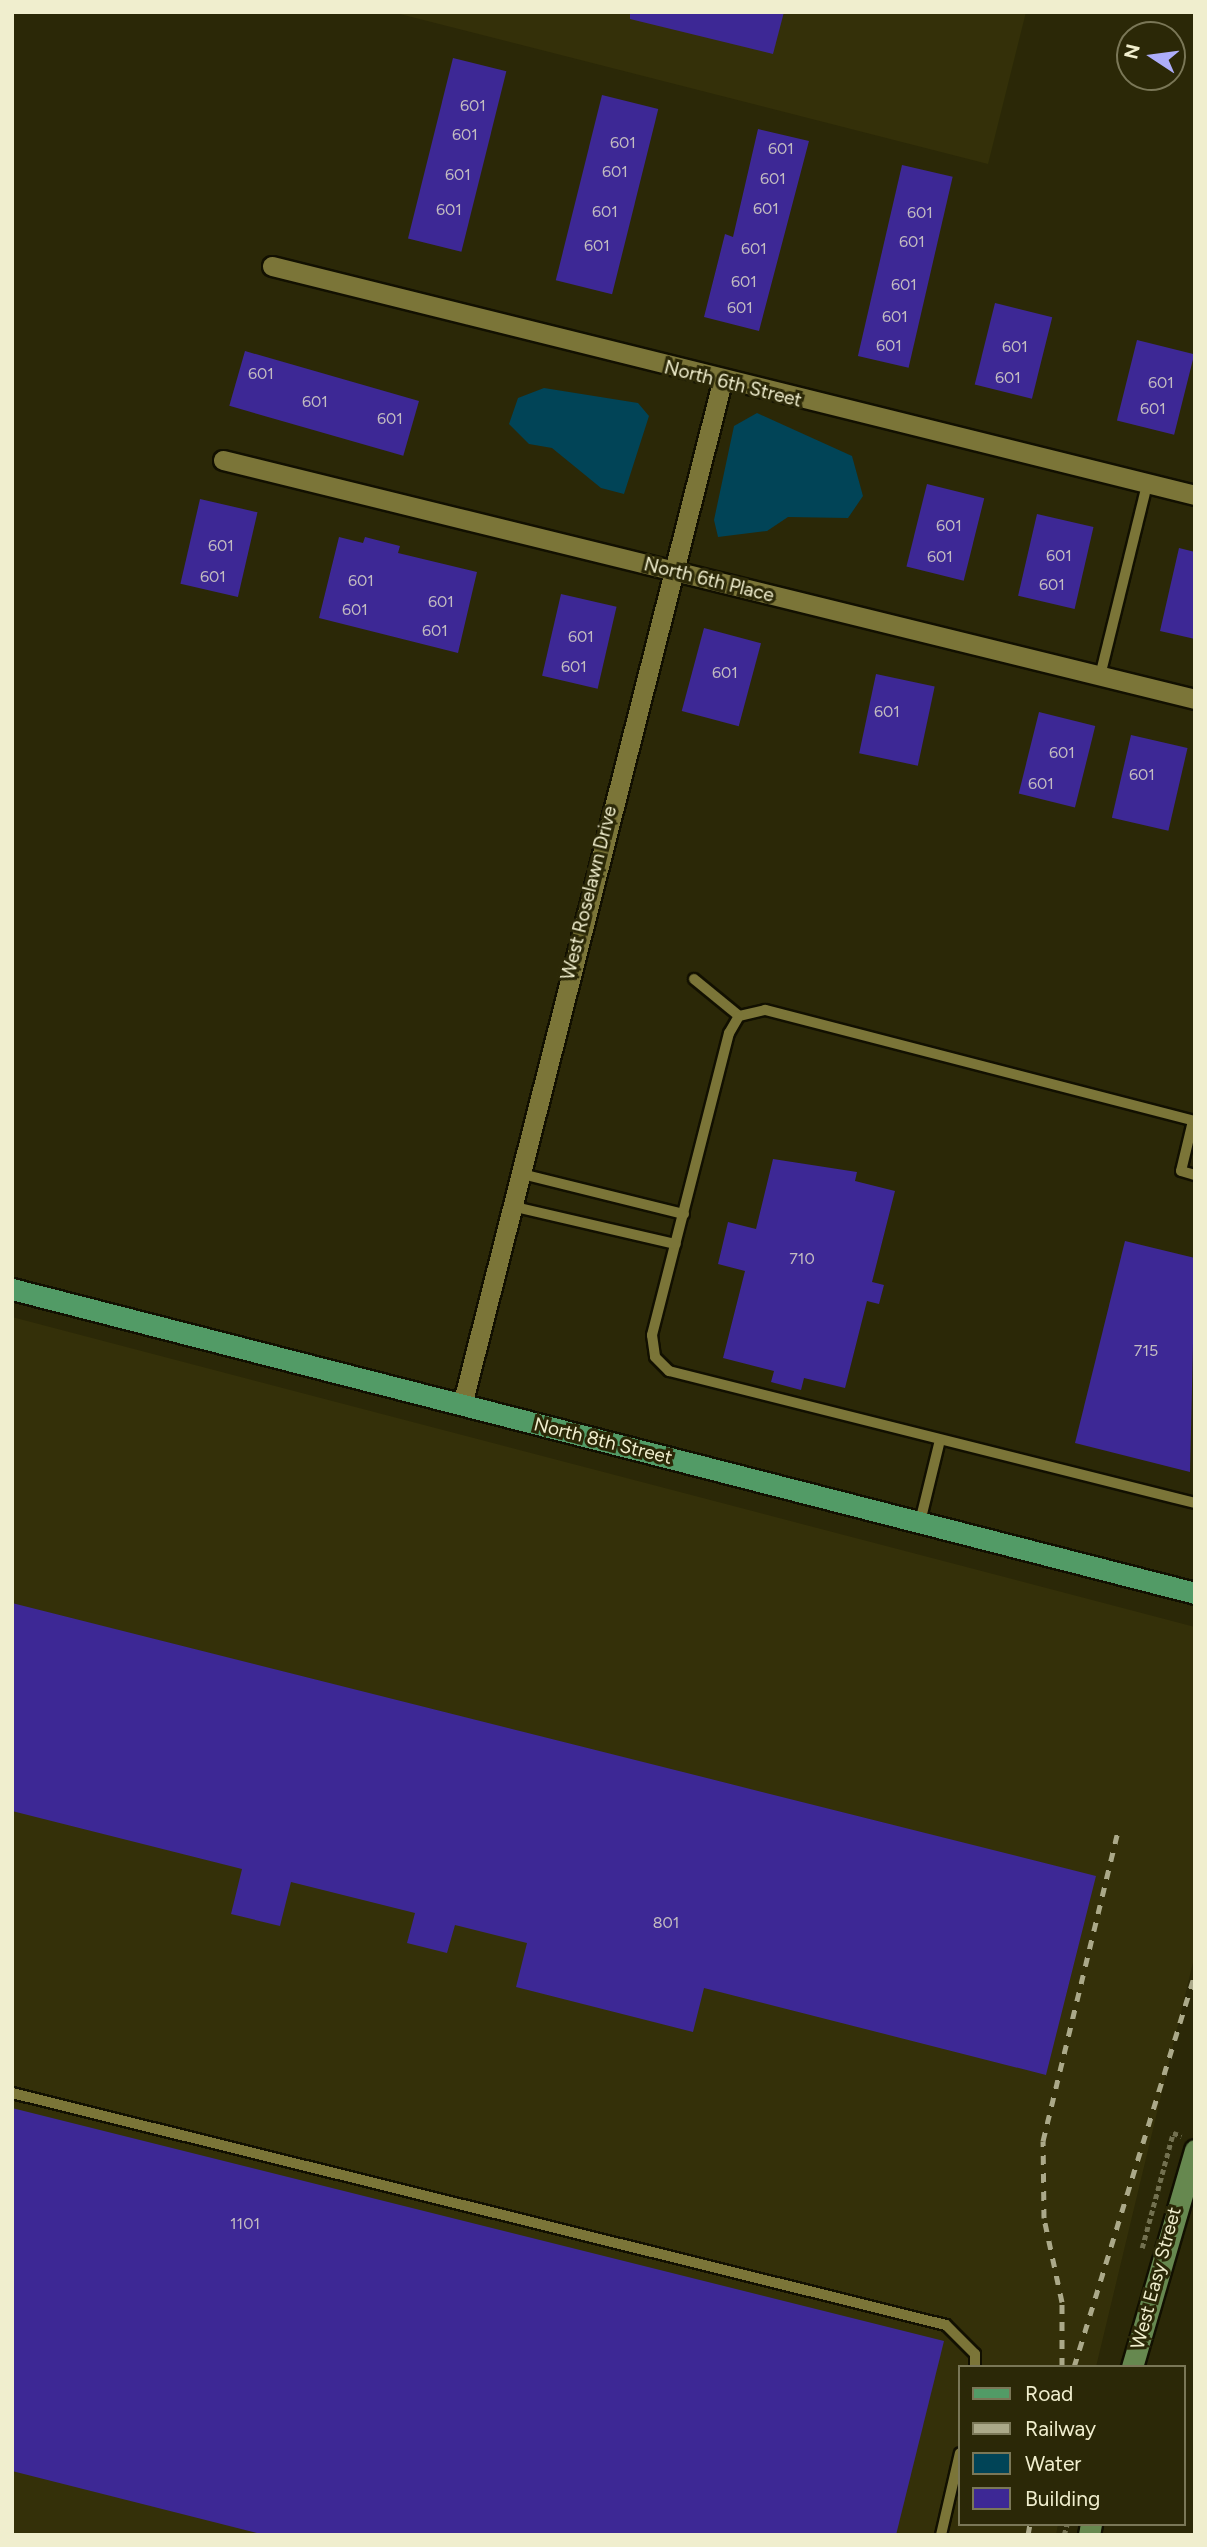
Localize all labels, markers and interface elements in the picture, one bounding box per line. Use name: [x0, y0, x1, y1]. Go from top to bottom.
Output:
north arrow: [1116, 21, 1186, 91]
text: N: [1119, 42, 1145, 61]
house number: 601: [460, 96, 486, 116]
house number: 601: [452, 125, 478, 145]
house number: 601: [610, 133, 636, 153]
house number: 601: [768, 139, 794, 159]
house number: 601: [602, 162, 628, 182]
house number: 601: [445, 165, 471, 185]
house number: 601: [760, 169, 786, 189]
house number: 601: [753, 199, 779, 219]
house number: 601: [436, 200, 462, 220]
house number: 601: [592, 202, 618, 222]
house number: 601: [907, 203, 933, 223]
house number: 601: [899, 232, 925, 252]
house number: 601: [584, 236, 610, 256]
house number: 601: [741, 239, 767, 259]
house number: 601: [731, 272, 757, 292]
house number: 601: [891, 275, 917, 295]
house number: 601: [727, 298, 753, 318]
house number: 601: [882, 307, 908, 327]
house number: 601: [876, 336, 902, 356]
house number: 601: [1002, 337, 1028, 357]
street label: North 6th Street: [662, 356, 804, 412]
house number: 601: [248, 364, 274, 384]
house number: 601: [995, 368, 1021, 388]
house number: 601: [1148, 373, 1174, 393]
house number: 601: [302, 392, 328, 412]
house number: 601: [1140, 399, 1166, 419]
house number: 601: [377, 409, 403, 429]
house number: 601: [936, 516, 962, 536]
house number: 601: [208, 536, 234, 556]
house number: 601: [1046, 546, 1072, 566]
house number: 601: [927, 547, 953, 567]
street label: North 6th Place: [642, 553, 776, 607]
house number: 601: [200, 567, 226, 587]
house number: 601: [348, 571, 374, 591]
house number: 601: [1039, 575, 1065, 595]
house number: 601: [428, 592, 454, 612]
house number: 601: [342, 600, 368, 620]
house number: 601: [422, 621, 448, 641]
house number: 601: [568, 627, 594, 647]
house number: 601: [561, 657, 587, 677]
house number: 601: [712, 663, 738, 683]
house number: 601: [874, 702, 900, 722]
house number: 601: [1049, 743, 1075, 763]
house number: 601: [1129, 765, 1155, 785]
house number: 601: [1028, 774, 1054, 794]
street label: West Roselawn Drive: [556, 804, 622, 982]
house number: 710: [789, 1249, 815, 1269]
house number: 715: [1134, 1341, 1158, 1361]
street label: North 8th Street: [531, 1413, 675, 1469]
house number: 801: [653, 1913, 679, 1933]
street label: West Easy Street: [1126, 2204, 1186, 2352]
house number: 1101: [230, 2214, 260, 2234]
legend: [958, 2365, 1186, 2526]
text: Road: [1025, 2381, 1073, 2406]
text: Railway: [1025, 2416, 1096, 2441]
text: Water: [1025, 2451, 1081, 2476]
text: Building: [1025, 2486, 1100, 2511]

